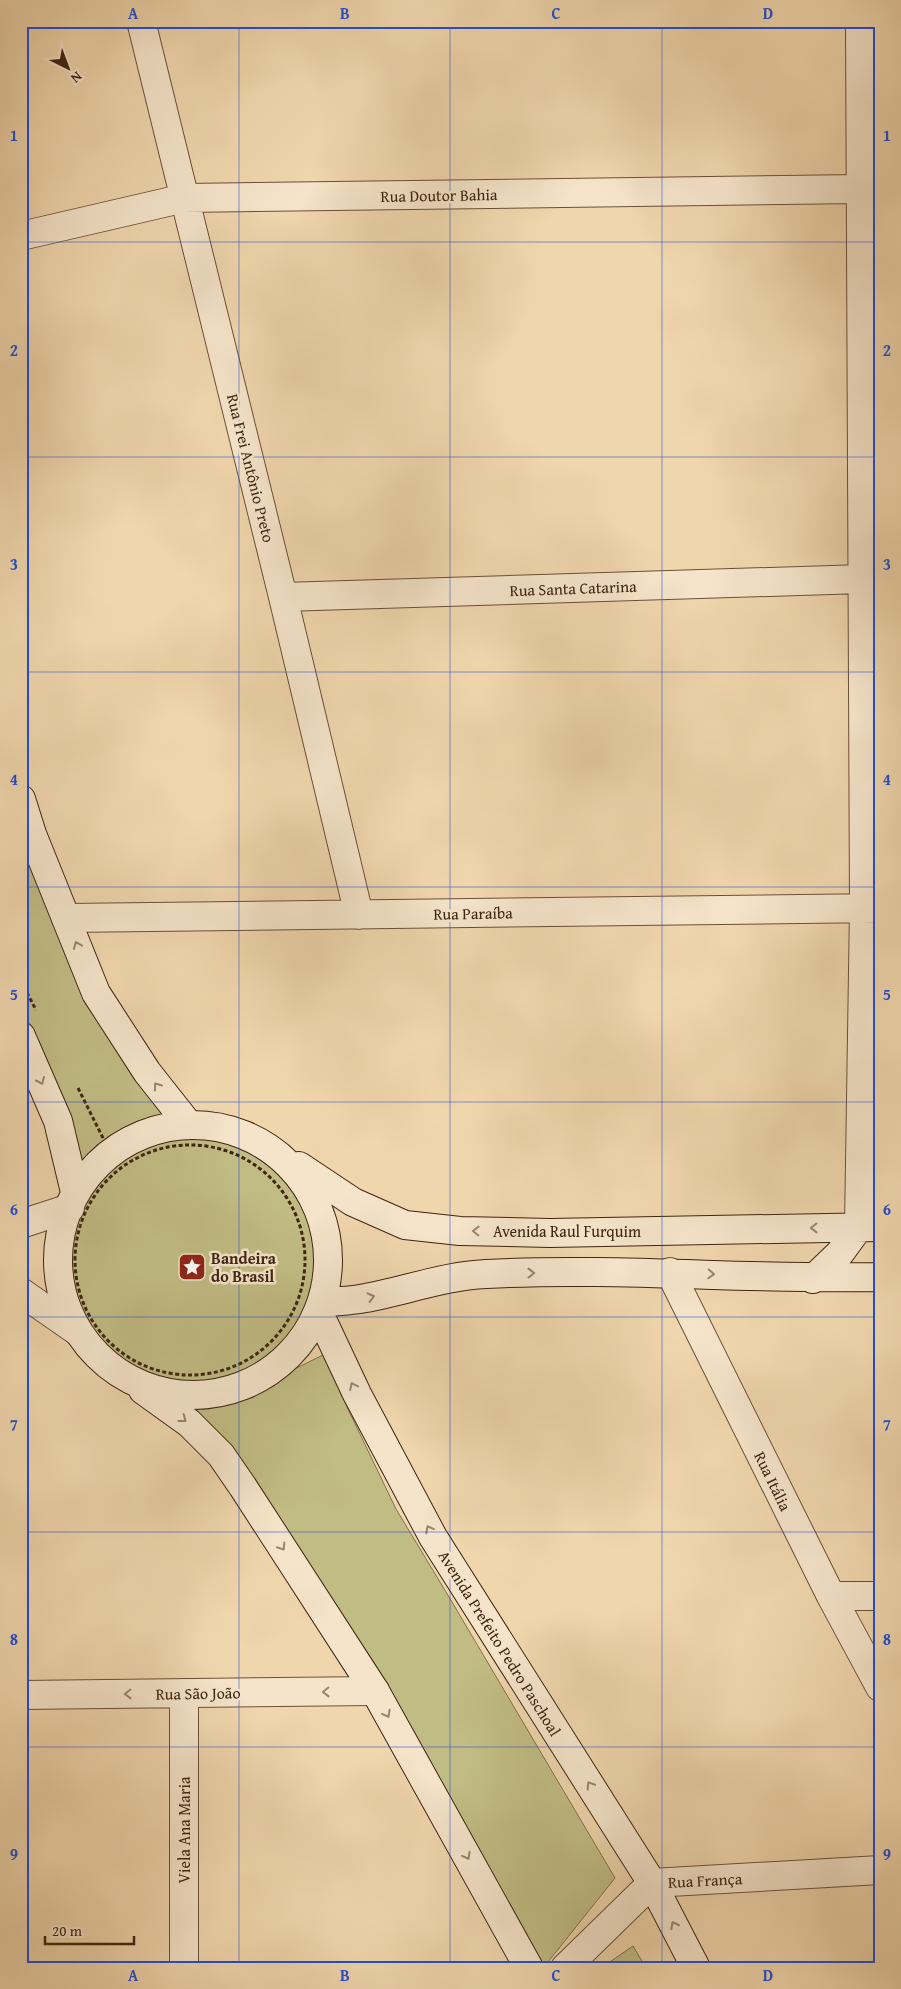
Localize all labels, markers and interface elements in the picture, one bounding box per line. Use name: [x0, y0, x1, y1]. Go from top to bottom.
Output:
text: A: [128, 1, 139, 25]
text: B: [340, 1, 350, 25]
text: C: [551, 1, 561, 25]
text: D: [763, 1, 773, 25]
north arrow: [42, 42, 92, 92]
text: N: [66, 67, 87, 89]
text: 1: [10, 123, 18, 147]
text: 1: [883, 123, 891, 147]
street label: Rua Doutor Bahia: [380, 182, 498, 208]
text: 2: [10, 338, 18, 362]
text: 2: [883, 338, 891, 362]
street label: Rua Frei Antônio Preto: [221, 391, 281, 545]
text: 3: [10, 552, 18, 576]
text: 3: [883, 552, 891, 576]
street label: Rua Santa Catarina: [509, 574, 637, 602]
text: 4: [10, 767, 18, 791]
text: 4: [883, 767, 891, 791]
street label: Rua Paraíba: [433, 900, 513, 926]
one-way arrow: [73, 942, 83, 950]
text: 5: [10, 982, 18, 1006]
text: 5: [883, 982, 891, 1006]
one-way arrow: [35, 1076, 46, 1085]
one-way arrow: [154, 1082, 163, 1092]
text: 6: [10, 1197, 18, 1221]
text: 6: [883, 1197, 891, 1221]
street label: Avenida Raul Furquim: [493, 1219, 641, 1243]
one-way arrow: [809, 1223, 817, 1233]
one-way arrow: [472, 1226, 480, 1236]
place label: Bandeira do Brasil: [211, 1246, 277, 1288]
place icon: Bandeira do Brasil: [177, 1252, 207, 1282]
one-way arrow: [527, 1268, 535, 1278]
one-way arrow: [707, 1269, 715, 1279]
one-way arrow: [366, 1292, 374, 1302]
one-way arrow: [349, 1382, 359, 1391]
text: 7: [10, 1412, 18, 1436]
text: 7: [883, 1412, 891, 1436]
one-way arrow: [177, 1414, 186, 1422]
street label: Rua Itália: [748, 1447, 798, 1515]
one-way arrow: [425, 1526, 435, 1535]
one-way arrow: [276, 1542, 285, 1551]
street label: Avenida Prefeito Pedro Paschoal: [433, 1545, 567, 1741]
text: 8: [10, 1627, 18, 1651]
text: 8: [883, 1627, 891, 1651]
street label: Rua São João: [155, 1680, 241, 1706]
one-way arrow: [322, 1687, 330, 1697]
one-way arrow: [124, 1689, 132, 1699]
one-way arrow: [381, 1709, 391, 1718]
street label: Viela Ana Maria: [172, 1776, 196, 1884]
one-way arrow: [587, 1782, 596, 1791]
text: 9: [10, 1842, 18, 1866]
text: 9: [883, 1842, 891, 1866]
one-way arrow: [461, 1851, 471, 1860]
street label: Rua França: [667, 1866, 743, 1894]
scale bar: [45, 1914, 134, 1946]
text: 20 m: [52, 1920, 83, 1941]
one-way arrow: [670, 1921, 680, 1930]
text: A: [128, 1963, 139, 1987]
text: B: [340, 1963, 350, 1987]
text: C: [551, 1963, 561, 1987]
text: D: [763, 1963, 773, 1987]

